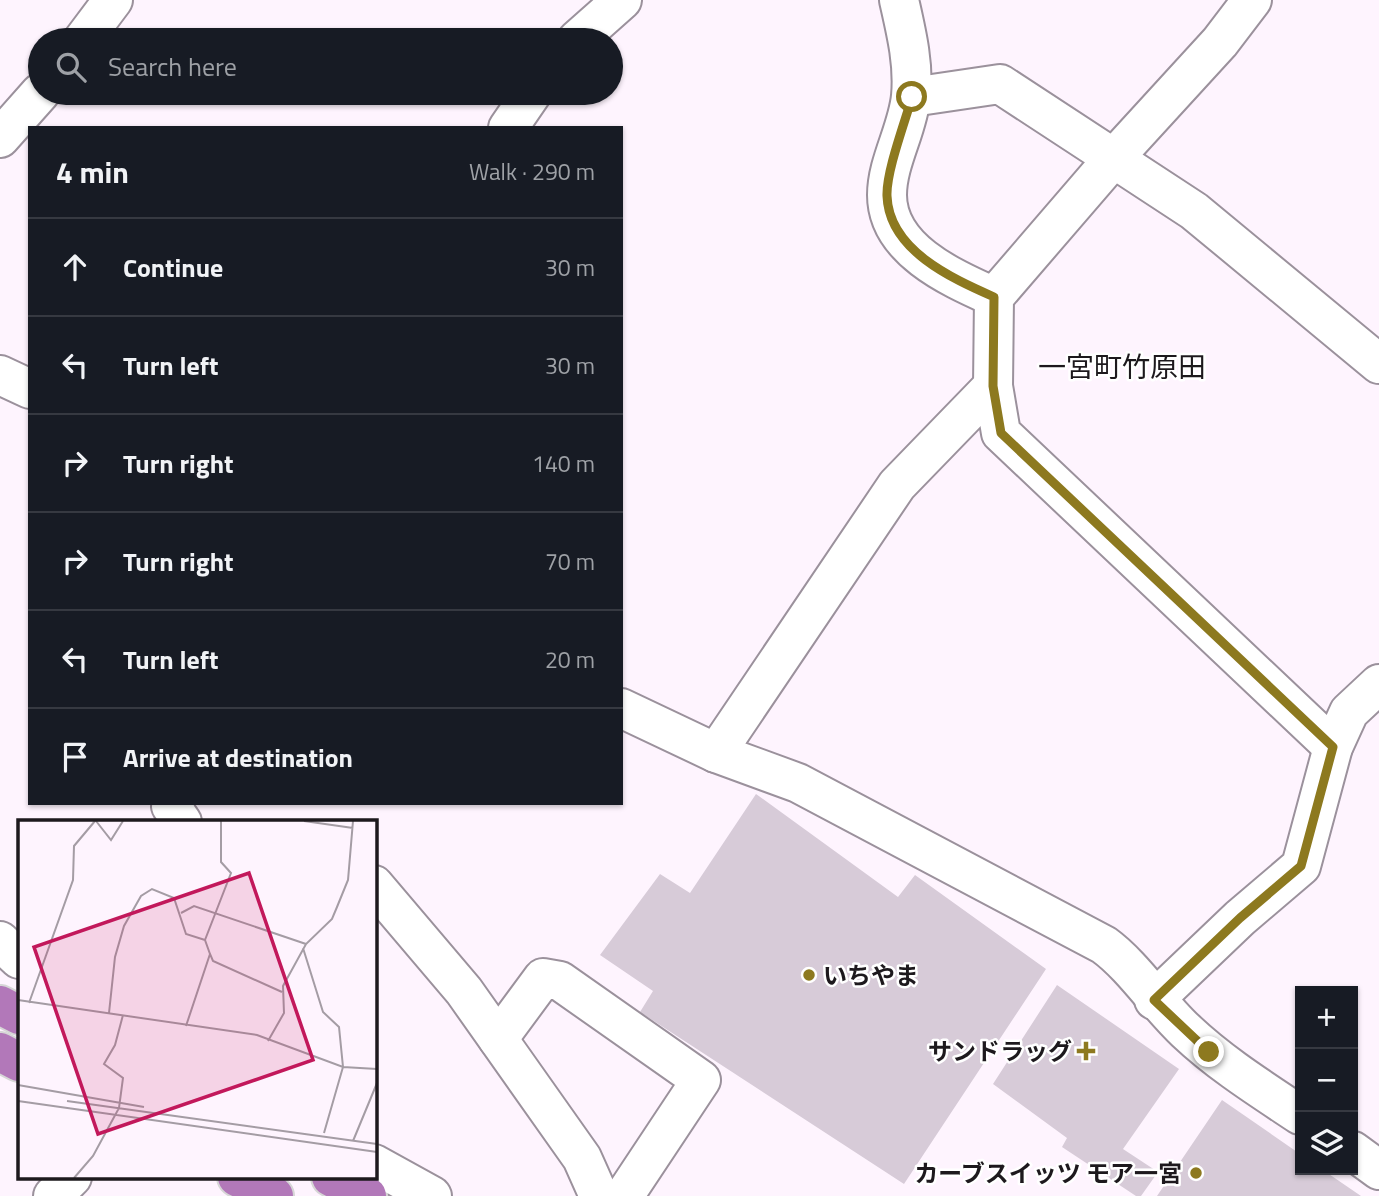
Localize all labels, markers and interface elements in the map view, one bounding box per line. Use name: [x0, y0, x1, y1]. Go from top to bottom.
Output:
search box: [28, 28, 623, 105]
text: Search here: [108, 47, 237, 86]
icon: search: [52, 48, 90, 86]
route start: [896, 81, 927, 112]
text: 4 min: [56, 149, 129, 195]
text: Walk · 290 m: [469, 154, 595, 189]
icon: ahead: [56, 248, 94, 286]
text: Continue: [123, 248, 223, 287]
text: 30 m: [545, 250, 595, 285]
district label: 一宮町竹原田: [1038, 345, 1206, 388]
icon: left: [56, 346, 94, 384]
text: Turn left: [123, 346, 218, 385]
text: 30 m: [545, 348, 595, 383]
icon: right: [56, 444, 94, 482]
text: Turn right: [123, 444, 234, 483]
text: 140 m: [532, 446, 595, 481]
icon: right: [56, 542, 94, 580]
text: Turn right: [123, 542, 234, 581]
text: 70 m: [545, 544, 595, 579]
icon: left: [56, 640, 94, 678]
text: Turn left: [123, 640, 218, 679]
text: 20 m: [545, 642, 595, 677]
icon: arrive: [56, 738, 94, 776]
text: Arrive at destination: [123, 738, 353, 777]
inset map: [18, 820, 376, 1178]
place label: いちやま: [823, 957, 919, 993]
marker: いちやま: [801, 967, 817, 983]
map controls: [1295, 986, 1358, 1175]
button: +: [1295, 986, 1358, 1049]
place label: サンドラッグ: [928, 1033, 1072, 1069]
route end: [1193, 1036, 1224, 1067]
marker: サンドラッグ: [1078, 1043, 1094, 1059]
button: −: [1295, 1049, 1358, 1112]
button: layers: [1295, 1112, 1358, 1175]
place label: カーブスイッツ モア一宮: [914, 1155, 1182, 1191]
marker: カーブスイッツ モア一宮: [1188, 1165, 1204, 1181]

